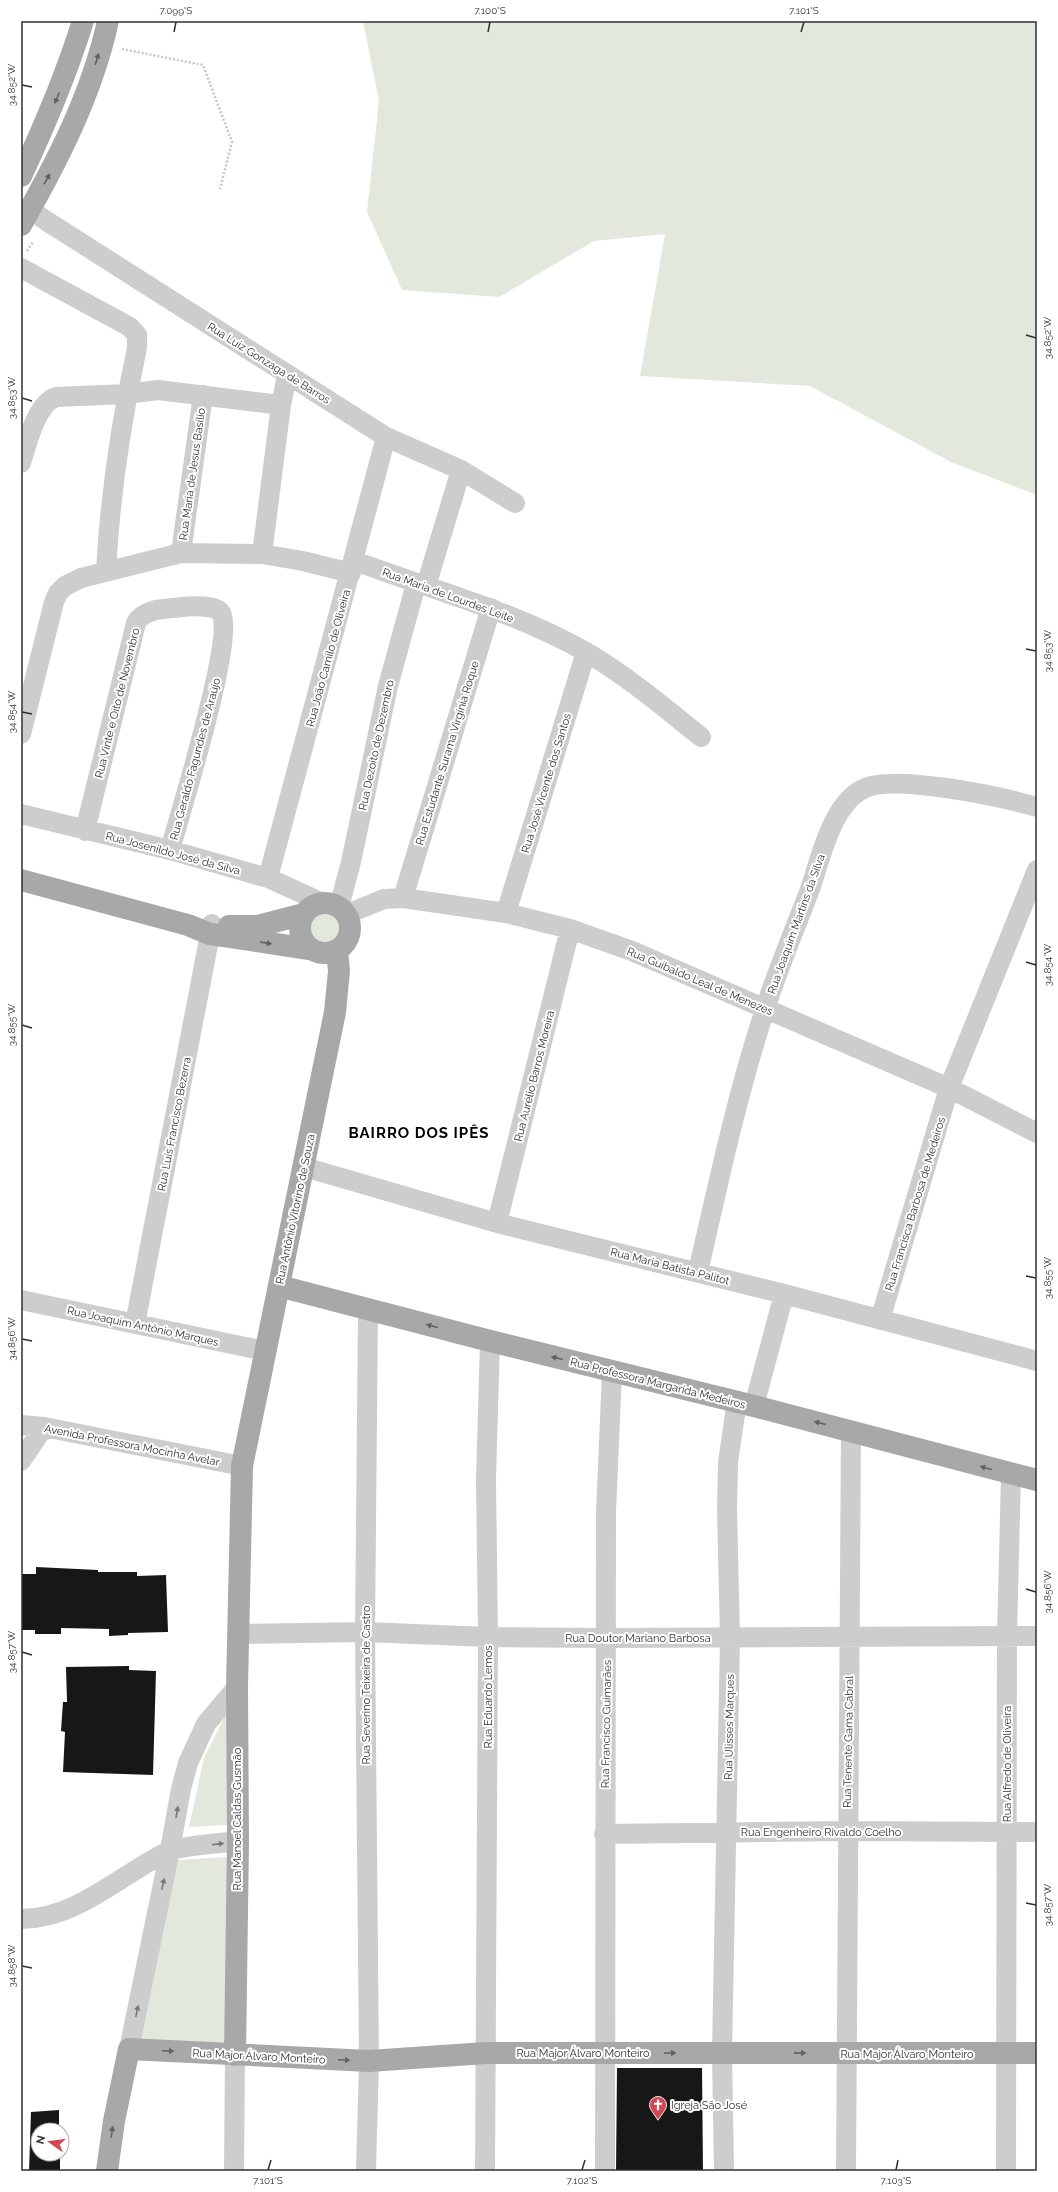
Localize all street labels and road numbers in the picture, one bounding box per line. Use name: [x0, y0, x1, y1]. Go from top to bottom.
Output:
street label: Rua Luiz Gonzaga de Barros: [205, 320, 333, 407]
street label: Rua Maria de Jesus Basílio: [177, 407, 208, 541]
street label: Rua Maria de Lourdes Leite: [380, 566, 516, 626]
street label: Rua João Camilo de Oliveira: [304, 588, 353, 728]
street label: Rua Vinte e Oito de Novembro: [93, 626, 143, 779]
street label: Rua Estudante Surama Virgínia Roque: [413, 659, 482, 847]
street label: Rua Geraldo Fagundes de Araújo: [168, 676, 224, 842]
street label: Rua Dezoito de Dezembro: [356, 678, 397, 812]
street label: Rua José Vicente dos Santos: [519, 712, 574, 855]
street label: Rua Josenildo José da Silva: [104, 829, 242, 878]
street label: Rua Joaquim Martins da Silva: [765, 852, 828, 996]
street label: Rua Guibaldo Leal de Menezes: [625, 945, 775, 1018]
street label: Rua Aurélio Barros Moreira: [512, 1009, 557, 1143]
street label: Rua Luís Francisco Bezerra: [155, 1056, 194, 1192]
street label: Rua Francisca Barbosa de Medeiros: [883, 1116, 948, 1293]
street label: Rua Antônio Vitorino de Souza: [273, 1133, 318, 1285]
street label: Rua Maria Batista Palitot: [609, 1245, 731, 1288]
street label: Rua Joaquim Antônio Marques: [66, 1304, 220, 1349]
street label: Rua Professora Margarida Medeiros: [569, 1355, 747, 1412]
street label: Avenida Professora Mocinha Avelar: [43, 1422, 221, 1469]
street label: Rua Severino Teixeira de Castro: [360, 1605, 373, 1765]
street label: Rua Doutor Mariano Barbosa: [565, 1632, 711, 1645]
street label: Rua Eduardo Lemos: [482, 1646, 495, 1748]
street label: Rua Francisco Guimarães: [599, 1660, 614, 1788]
street label: Rua Ulisses Marques: [722, 1674, 737, 1780]
street label: Rua Tenente Gama Cabral: [841, 1676, 856, 1808]
street label: Rua Alfredo de Oliveira: [1001, 1706, 1014, 1822]
street label: Rua Manoel Caldas Gusmão: [231, 1747, 244, 1890]
street label: Rua Engenheiro Rivaldo Coelho: [741, 1826, 902, 1839]
street label: Rua Major Álvaro Monteiro: [192, 2046, 326, 2067]
street label: Rua Major Álvaro Monteiro: [516, 2046, 650, 2060]
street label: Rua Major Álvaro Monteiro: [840, 2047, 974, 2061]

